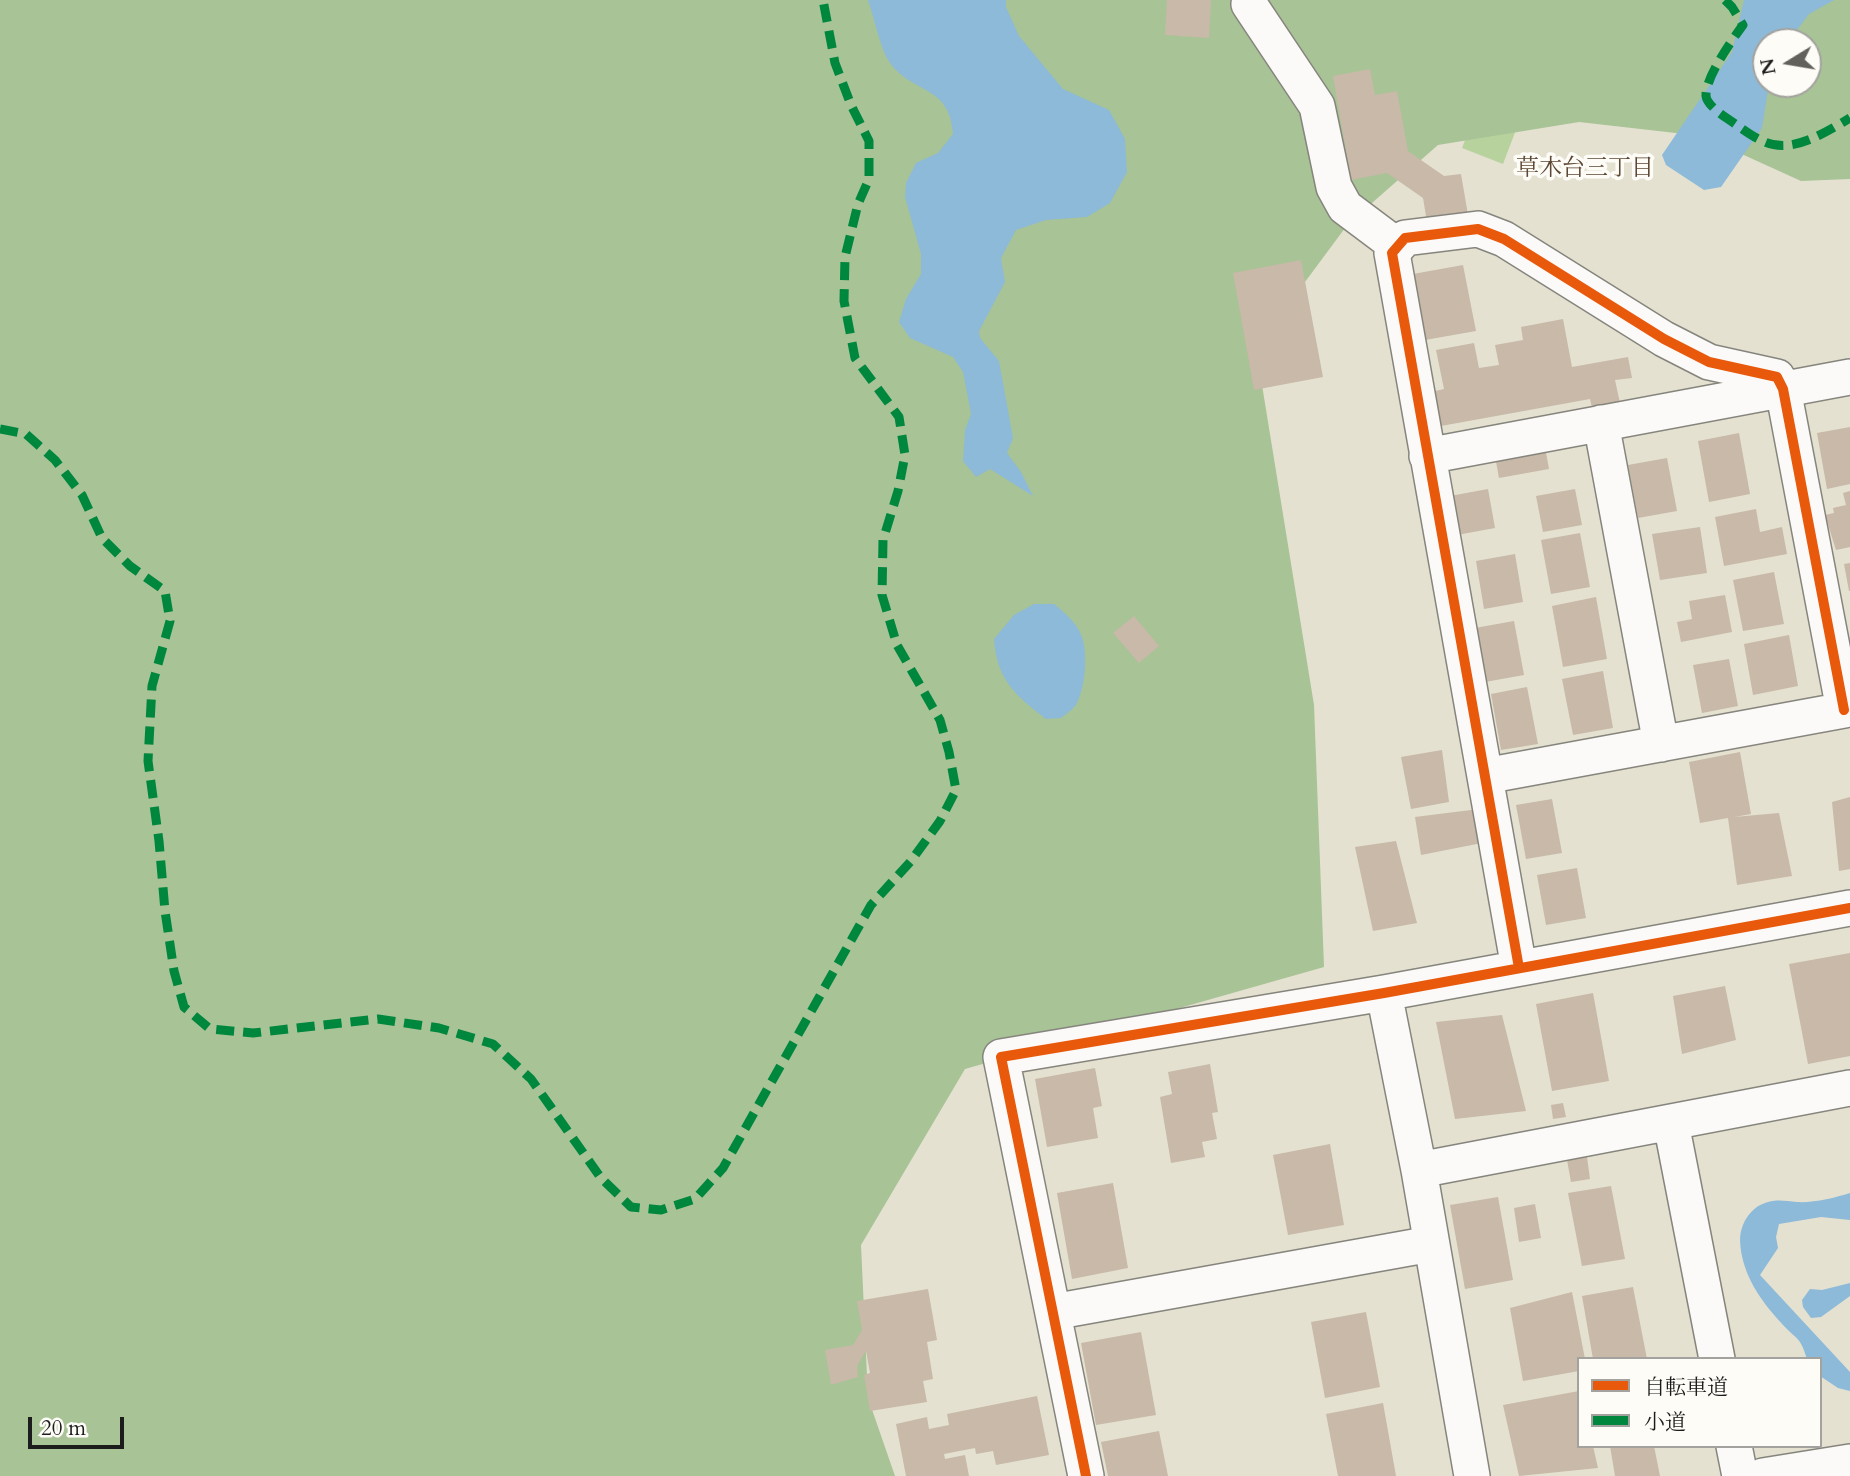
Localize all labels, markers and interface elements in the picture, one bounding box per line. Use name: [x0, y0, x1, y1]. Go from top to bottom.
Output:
north arrow: [1752, 28, 1822, 98]
text: N: [1754, 56, 1783, 77]
district label: 草木台三丁目: [1516, 156, 1654, 184]
legend: [1577, 1357, 1822, 1448]
text: 自転車道: [1644, 1373, 1728, 1402]
scale bar: [32, 1402, 128, 1446]
text: 小道: [1644, 1408, 1686, 1437]
text: 20 m: [41, 1414, 86, 1443]

